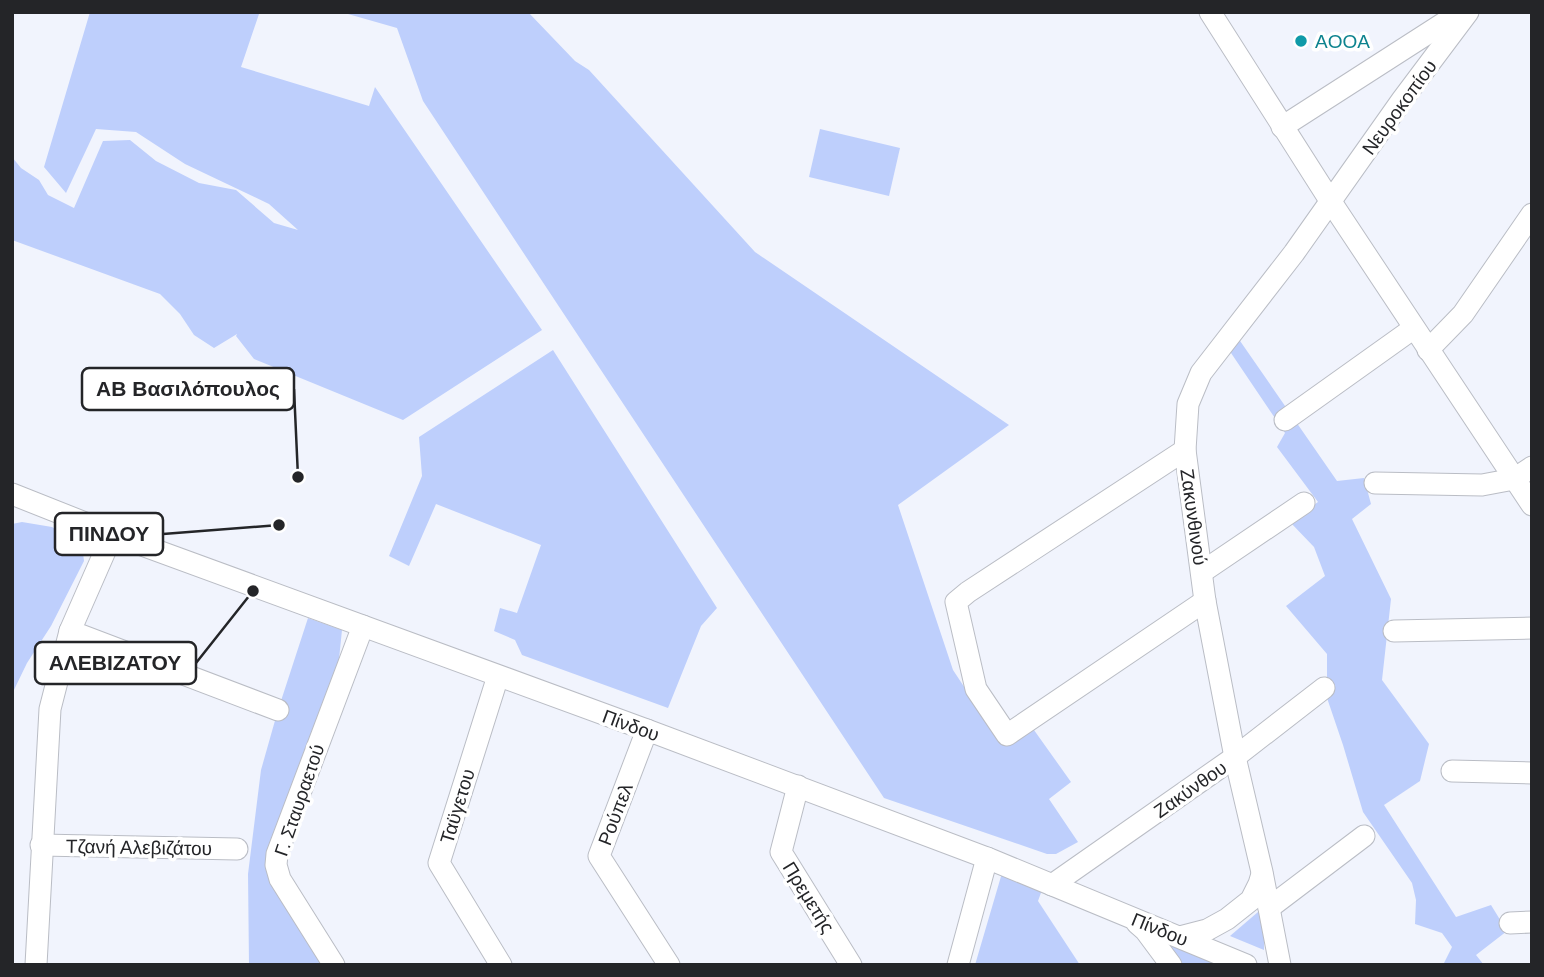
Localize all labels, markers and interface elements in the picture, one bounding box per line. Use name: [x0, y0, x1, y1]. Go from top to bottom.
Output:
place label: AOOA: [1315, 31, 1370, 52]
marker: AOOA: [1293, 33, 1309, 49]
street label: Νευροκοπίου: [1358, 56, 1441, 159]
callout: ΑΒ Βασιλόπουλος: [82, 368, 294, 410]
text: ΑΒ Βασιλόπουλος: [96, 377, 280, 401]
street label: Ζακυνθινού: [1176, 467, 1211, 567]
callout: ΠΙΝΔΟΥ: [55, 513, 163, 555]
text: ΠΙΝΔΟΥ: [69, 522, 149, 545]
callout: ΑΛΕΒΙΖΑΤΟΥ: [35, 642, 196, 684]
text: ΑΛΕΒΙΖΑΤΟΥ: [49, 651, 181, 674]
street label: Πίνδου: [600, 706, 662, 745]
street label: Γ. Σταυραετού: [271, 742, 328, 859]
street label: Ζακύνθου: [1150, 757, 1231, 822]
street label: Ταϋγετου: [436, 766, 479, 846]
street label: Ρούπελ: [594, 780, 637, 848]
street label: Τζανή Αλεβιζάτου: [66, 836, 212, 859]
street label: Πρεμετής: [779, 858, 839, 937]
street label: Πίνδου: [1129, 909, 1191, 950]

